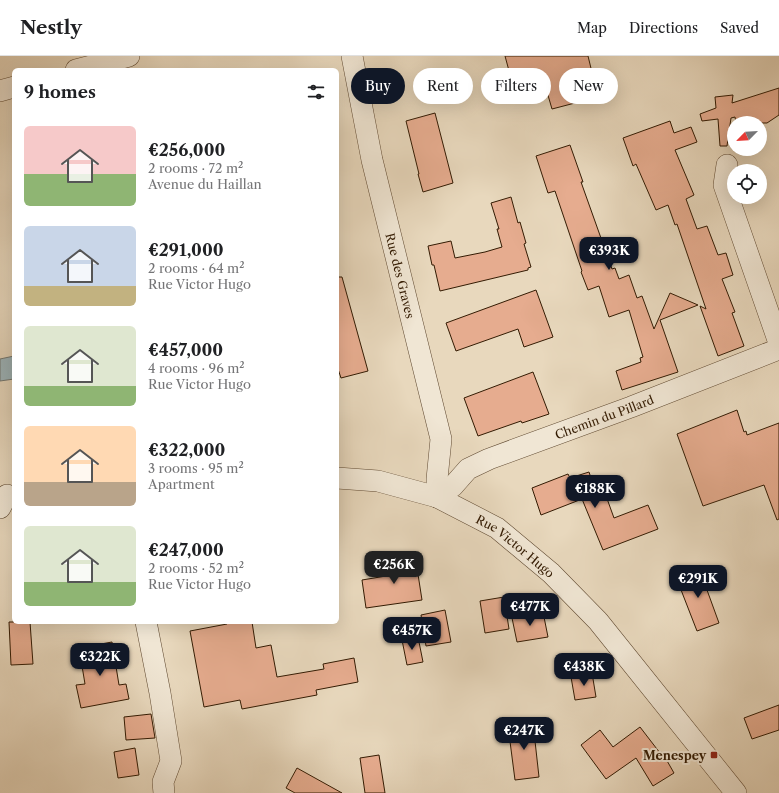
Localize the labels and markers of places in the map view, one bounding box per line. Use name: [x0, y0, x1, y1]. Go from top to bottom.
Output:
pin: €393K: [581, 237, 637, 271]
pin: €188K: [567, 475, 623, 509]
pin: €256K: [366, 551, 422, 585]
pin: €291K: [670, 565, 726, 599]
pin: €477K: [502, 593, 558, 627]
pin: €457K: [384, 617, 440, 651]
pin: €322K: [72, 643, 128, 677]
pin: €438K: [556, 653, 612, 687]
pin: €247K: [496, 717, 552, 751]
place label: Menespey: [643, 748, 707, 763]
marker: Menespey: [709, 750, 719, 760]

